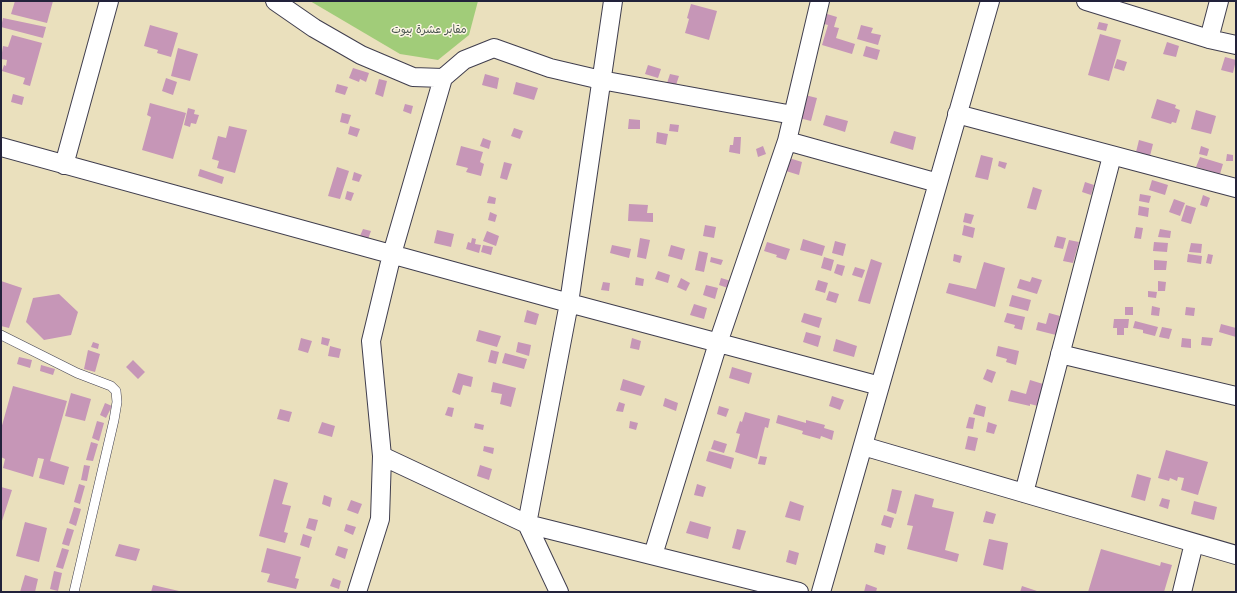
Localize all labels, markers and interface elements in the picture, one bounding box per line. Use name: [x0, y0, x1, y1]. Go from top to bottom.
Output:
park label: مقابر عشرة بيوت: [391, 23, 467, 37]

